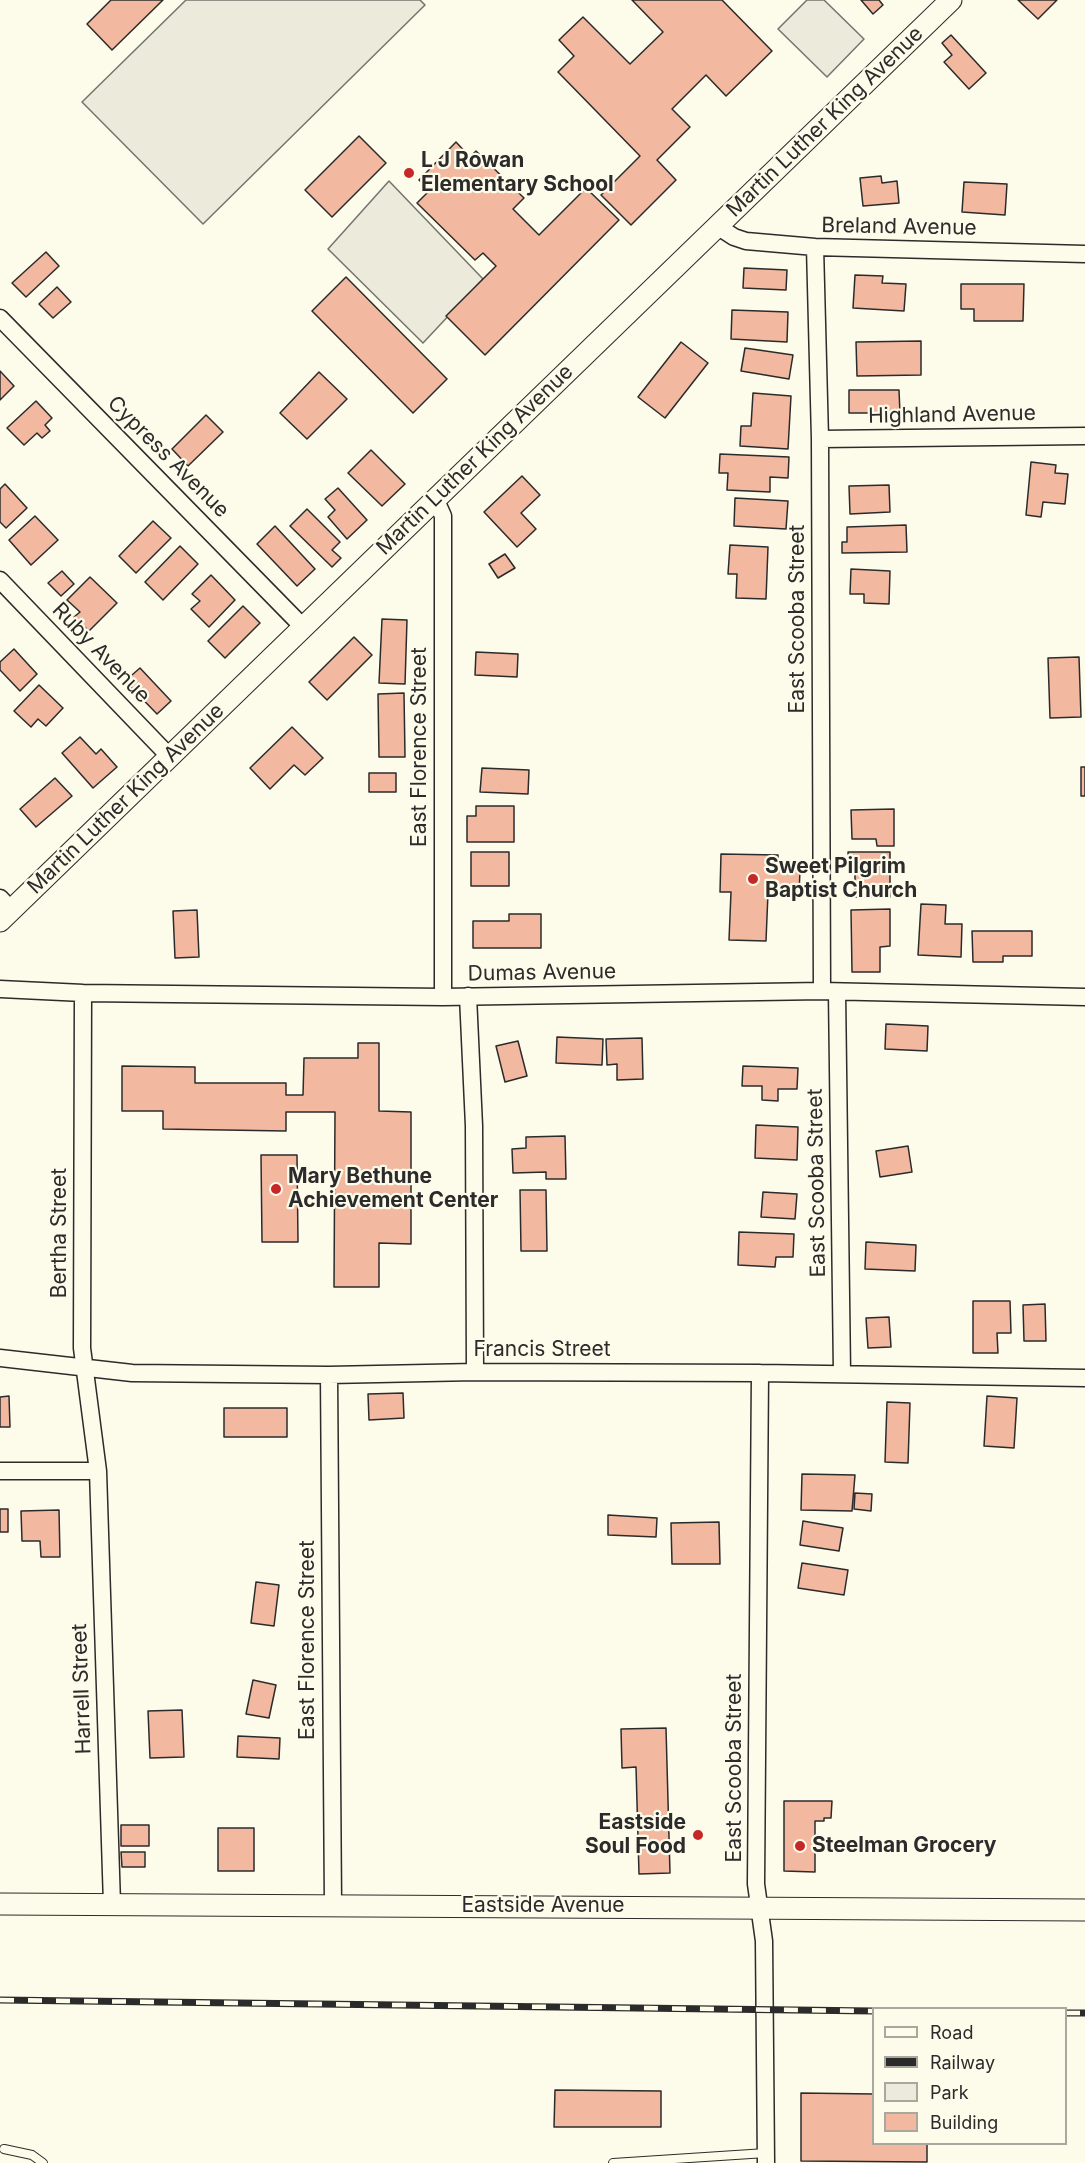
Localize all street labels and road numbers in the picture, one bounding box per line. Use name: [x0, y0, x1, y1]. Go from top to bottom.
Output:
street label: Martin Luther King Avenue: [722, 21, 928, 223]
street label: Breland Avenue: [821, 213, 977, 241]
street label: Martin Luther King Avenue: [372, 359, 578, 561]
street label: Cypress Avenue: [102, 391, 234, 523]
street label: Highland Avenue: [868, 401, 1036, 429]
street label: East Scooba Street: [785, 525, 811, 713]
street label: Ruby Avenue: [47, 598, 155, 708]
street label: East Florence Street: [407, 647, 433, 847]
street label: Martin Luther King Avenue: [23, 698, 229, 900]
street label: Dumas Avenue: [468, 959, 616, 987]
street label: East Scooba Street: [803, 1088, 831, 1278]
street label: Bertha Street: [47, 1168, 73, 1298]
street label: Francis Street: [473, 1337, 611, 1363]
street label: East Florence Street: [295, 1540, 321, 1740]
street label: Harrell Street: [67, 1623, 97, 1755]
street label: East Scooba Street: [722, 1674, 748, 1862]
street label: Eastside Avenue: [461, 1893, 625, 1919]

